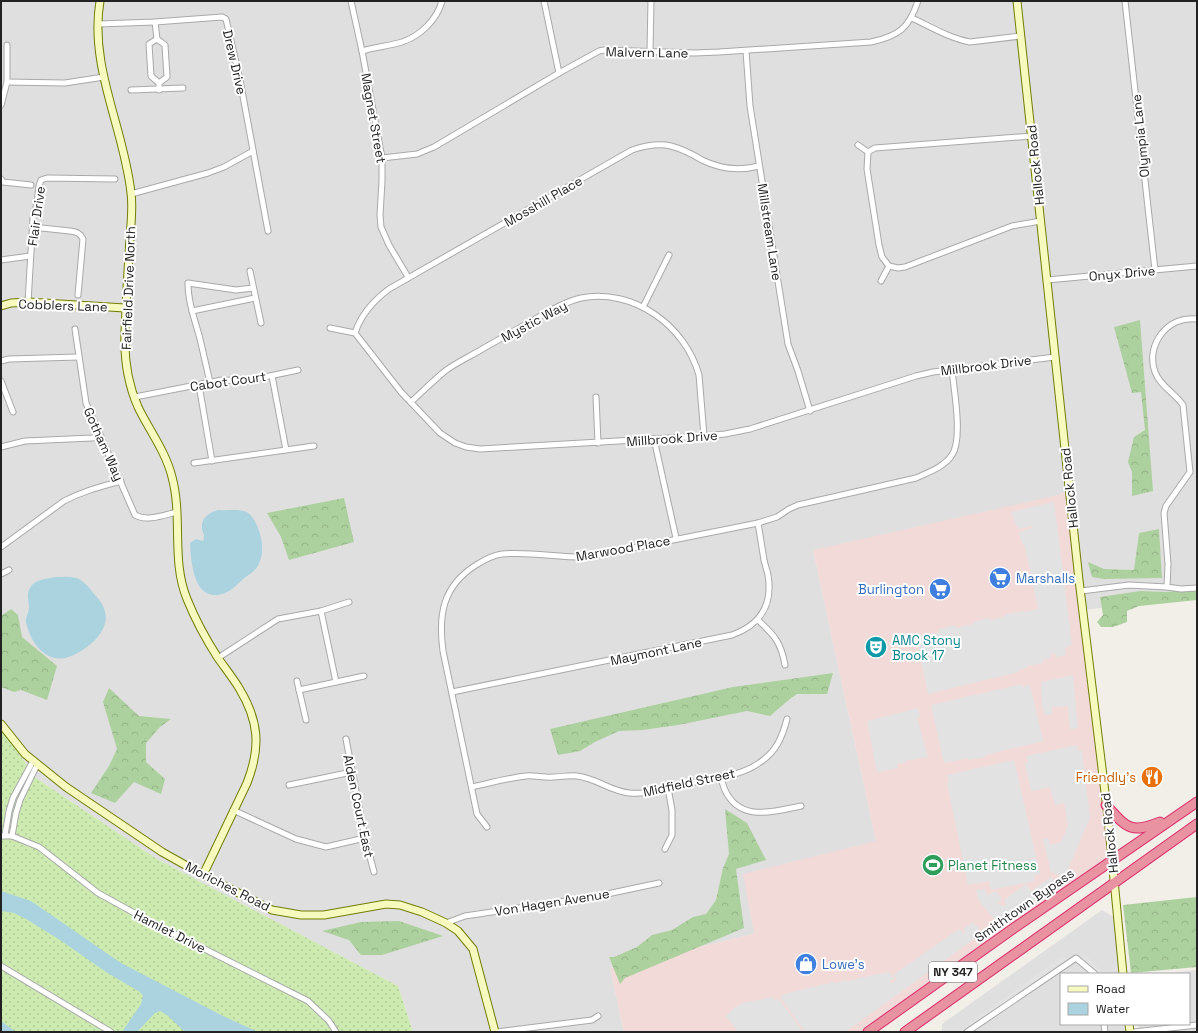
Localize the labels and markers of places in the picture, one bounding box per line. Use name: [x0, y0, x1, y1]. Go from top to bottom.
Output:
supermarket icon: Marshalls: [987, 565, 1013, 591]
place label: Marshalls: [1016, 570, 1075, 587]
supermarket icon: Burlington: [927, 576, 953, 602]
place label: Burlington: [858, 581, 924, 598]
place label: AMC Stony Brook 17: [892, 632, 961, 664]
theatre icon: AMC Stony Brook 17: [863, 634, 889, 660]
restaurant icon: Friendly's: [1139, 764, 1165, 790]
place label: Friendly's: [1076, 769, 1136, 786]
sports icon: Planet Fitness: [920, 852, 946, 878]
place label: Planet Fitness: [948, 857, 1037, 874]
shop icon: Lowe's: [793, 951, 819, 977]
place label: Lowe's: [822, 956, 865, 973]

